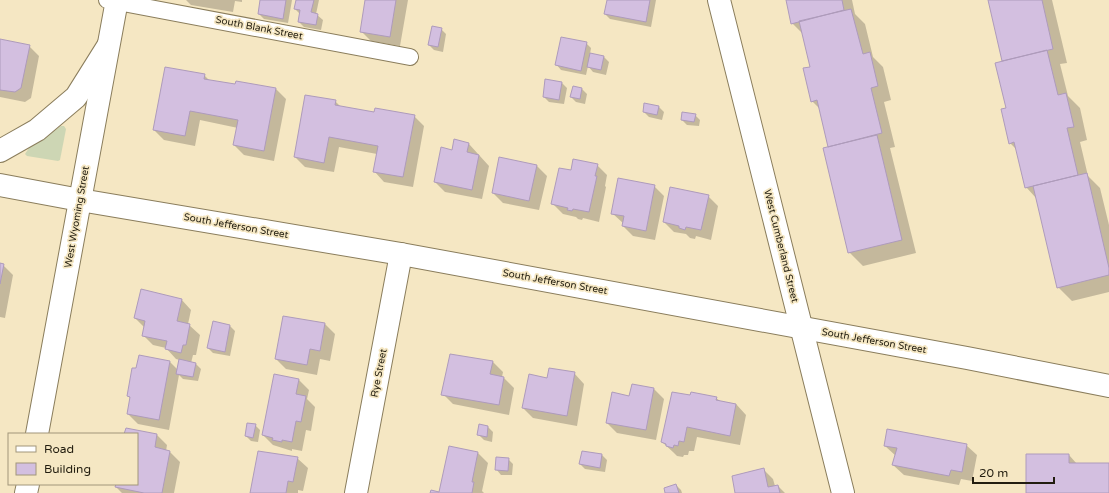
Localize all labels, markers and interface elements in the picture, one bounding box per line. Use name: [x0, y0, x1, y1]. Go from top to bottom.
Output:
street label: South Blank Street: [214, 14, 304, 42]
street label: West Wyoming Street: [62, 165, 92, 269]
street label: West Cumberland Street: [761, 188, 801, 304]
street label: South Jefferson Street: [183, 211, 290, 241]
street label: South Jefferson Street: [502, 267, 609, 297]
street label: South Jefferson Street: [821, 326, 928, 356]
street label: Rye Street: [368, 348, 390, 398]
legend: [8, 433, 138, 485]
text: Road: [44, 442, 74, 456]
scale bar: [973, 459, 1054, 485]
text: Building: [44, 462, 91, 476]
text: 20 m: [979, 466, 1008, 480]

